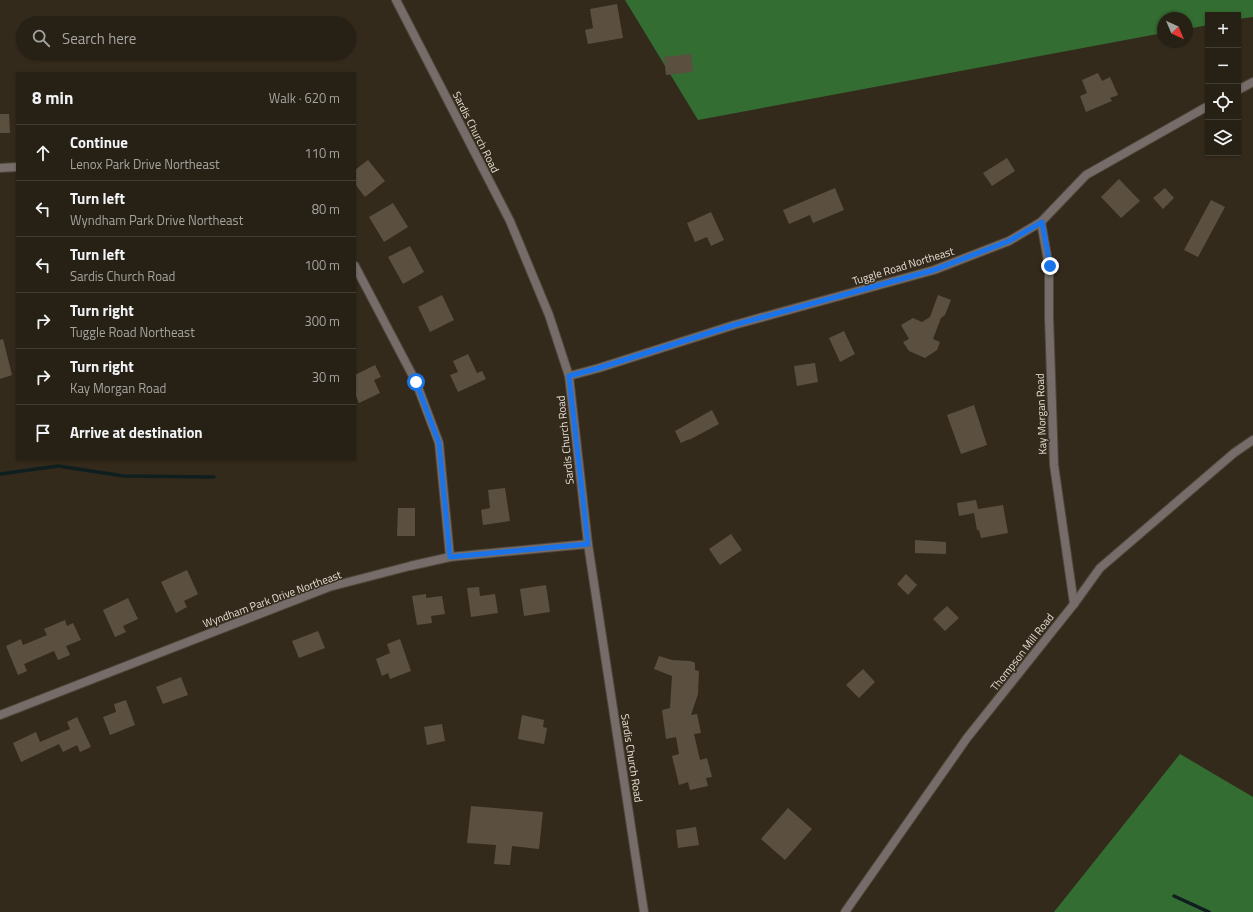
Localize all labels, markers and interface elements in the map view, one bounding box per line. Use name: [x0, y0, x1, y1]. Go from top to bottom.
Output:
north arrow: [1157, 12, 1193, 48]
map controls: [1205, 12, 1241, 156]
button: +: [1205, 12, 1241, 48]
search box: [16, 16, 356, 60]
icon: search: [30, 27, 52, 49]
text: Search here: [62, 27, 136, 50]
button: −: [1205, 48, 1241, 84]
button: locate: [1205, 84, 1241, 120]
text: 8 min: [32, 85, 73, 111]
text: Walk · 620 m: [269, 88, 340, 108]
street label: Sardis Church Road: [449, 89, 503, 176]
button: layers: [1205, 120, 1241, 156]
text: Continue: [70, 131, 128, 154]
icon: ahead: [32, 142, 54, 164]
text: 110 m: [304, 143, 340, 163]
text: Lenox Park Drive Northeast: [70, 154, 220, 174]
text: Turn left: [70, 187, 125, 210]
icon: left: [32, 198, 54, 220]
text: 80 m: [312, 199, 340, 219]
text: Wyndham Park Drive Northeast: [70, 210, 243, 230]
text: Turn left: [70, 243, 125, 266]
street label: Tuggle Road Northeast: [850, 243, 956, 289]
icon: left: [32, 254, 54, 276]
text: 100 m: [304, 255, 340, 275]
route end: [1041, 257, 1059, 275]
text: Sardis Church Road: [70, 266, 176, 286]
text: Turn right: [70, 299, 134, 322]
icon: right: [32, 310, 54, 332]
text: 300 m: [304, 311, 340, 331]
text: Tuggle Road Northeast: [70, 322, 195, 342]
text: Turn right: [70, 355, 134, 378]
icon: right: [32, 366, 54, 388]
text: 30 m: [312, 367, 340, 387]
route start: [407, 373, 425, 391]
street label: Kay Morgan Road: [1032, 373, 1050, 455]
text: Kay Morgan Road: [70, 378, 166, 398]
street label: Sardis Church Road: [552, 395, 578, 485]
text: Arrive at destination: [70, 421, 203, 444]
icon: arrive: [32, 422, 54, 444]
street label: Wyndham Park Drive Northeast: [200, 566, 344, 632]
street label: Thompson Mill Road: [987, 610, 1058, 694]
street label: Sardis Church Road: [617, 713, 647, 804]

